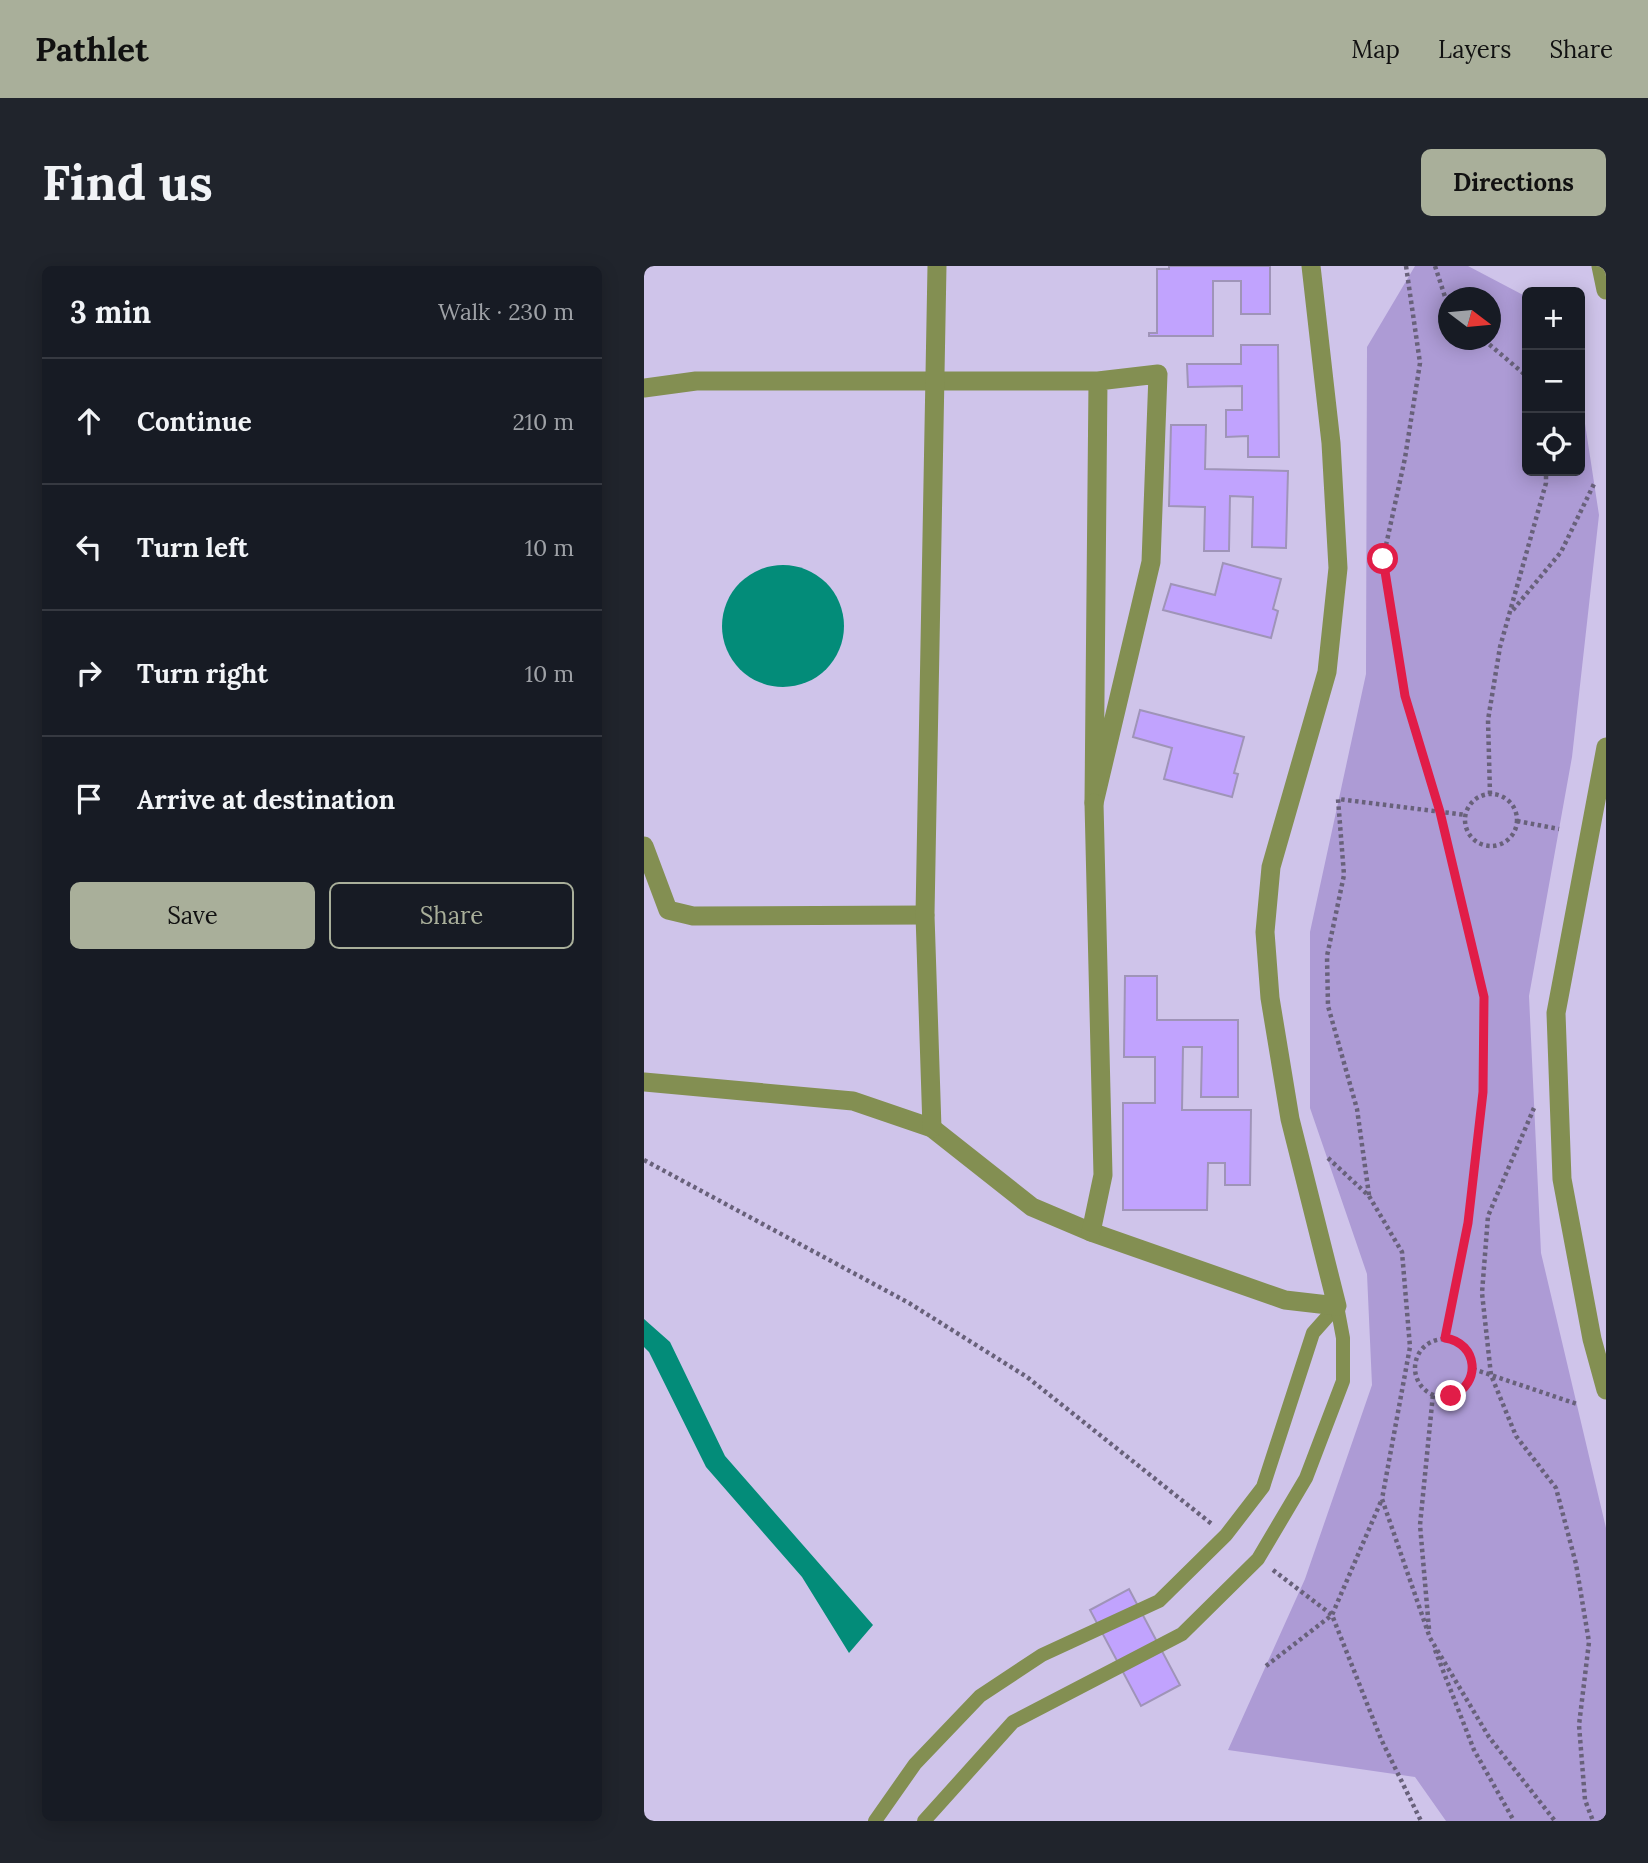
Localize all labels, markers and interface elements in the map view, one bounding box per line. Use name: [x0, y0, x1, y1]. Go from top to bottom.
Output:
text: Pathlet: [35, 28, 149, 70]
text: Map: [1351, 34, 1400, 65]
text: Layers: [1438, 34, 1511, 65]
text: Share: [1549, 34, 1613, 65]
button: Directions: [1421, 149, 1606, 216]
text: Find us: [42, 151, 213, 213]
north arrow: [1438, 287, 1501, 350]
map controls: [1522, 287, 1585, 476]
button: +: [1522, 287, 1585, 350]
text: 3 min: [70, 293, 151, 331]
text: Walk · 230 m: [438, 297, 574, 326]
button: −: [1522, 350, 1585, 413]
icon: ahead: [70, 402, 108, 440]
text: Continue: [137, 405, 252, 438]
text: 210 m: [512, 407, 574, 436]
button: locate: [1522, 413, 1585, 476]
icon: left: [70, 528, 108, 566]
text: Turn left: [137, 531, 248, 564]
text: 10 m: [525, 533, 574, 562]
route start: [1367, 543, 1398, 574]
icon: right: [70, 654, 108, 692]
text: Turn right: [137, 657, 268, 690]
text: 10 m: [525, 659, 574, 688]
icon: arrive: [70, 780, 108, 818]
text: Arrive at destination: [137, 783, 395, 816]
button: Save: [70, 882, 315, 949]
button: Share: [329, 882, 574, 949]
route end: [1435, 1380, 1466, 1411]

